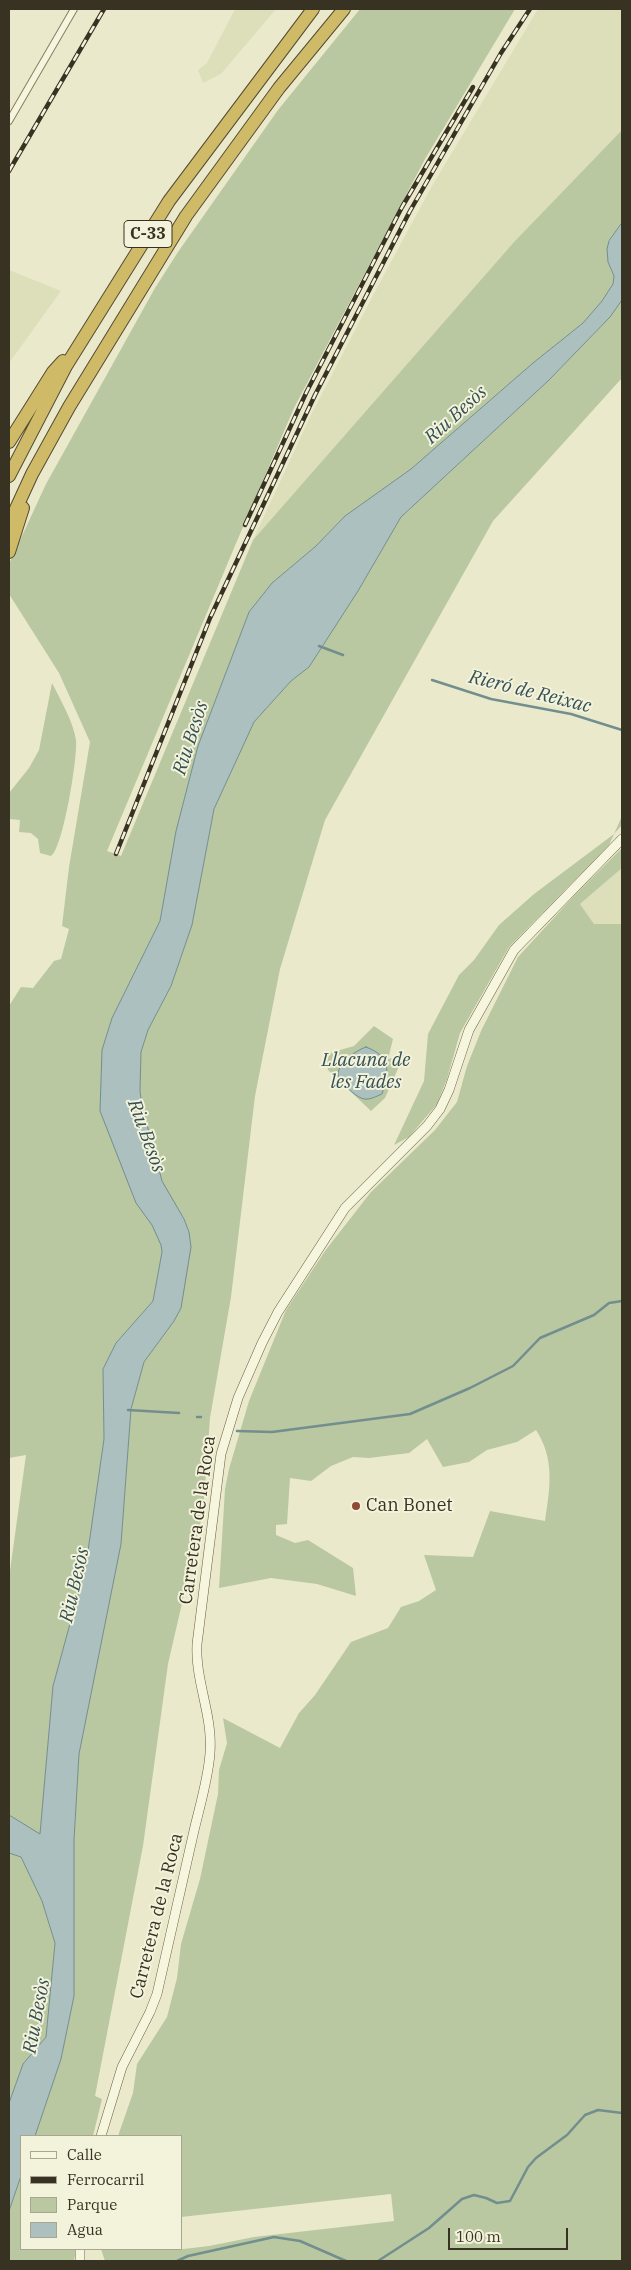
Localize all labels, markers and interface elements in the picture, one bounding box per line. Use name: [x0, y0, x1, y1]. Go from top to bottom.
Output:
road number: C-33: [124, 220, 172, 248]
water label: Riu Besòs: [420, 381, 492, 449]
water label: Rieró de Reixac: [467, 666, 593, 718]
water label: Riu Besòs: [168, 698, 214, 778]
water label: Llacuna de les Fades: [322, 1050, 410, 1094]
water label: Riu Besòs: [122, 1096, 170, 1176]
street label: Carretera de la Roca: [175, 1434, 221, 1606]
place label: Can Bonet: [366, 1495, 453, 1517]
marker: Can Bonet: [350, 1500, 362, 1512]
water label: Riu Besòs: [55, 1545, 95, 1625]
street label: Carretera de la Roca: [126, 1831, 188, 2001]
water label: Riu Besòs: [19, 1977, 55, 2055]
legend: [20, 2135, 182, 2250]
text: Calle: [67, 2145, 102, 2164]
text: Ferrocarril: [67, 2170, 144, 2189]
text: Parque: [67, 2195, 117, 2214]
scale bar: [451, 2218, 571, 2250]
text: Agua: [67, 2220, 103, 2239]
text: 100 m: [456, 2227, 501, 2246]

